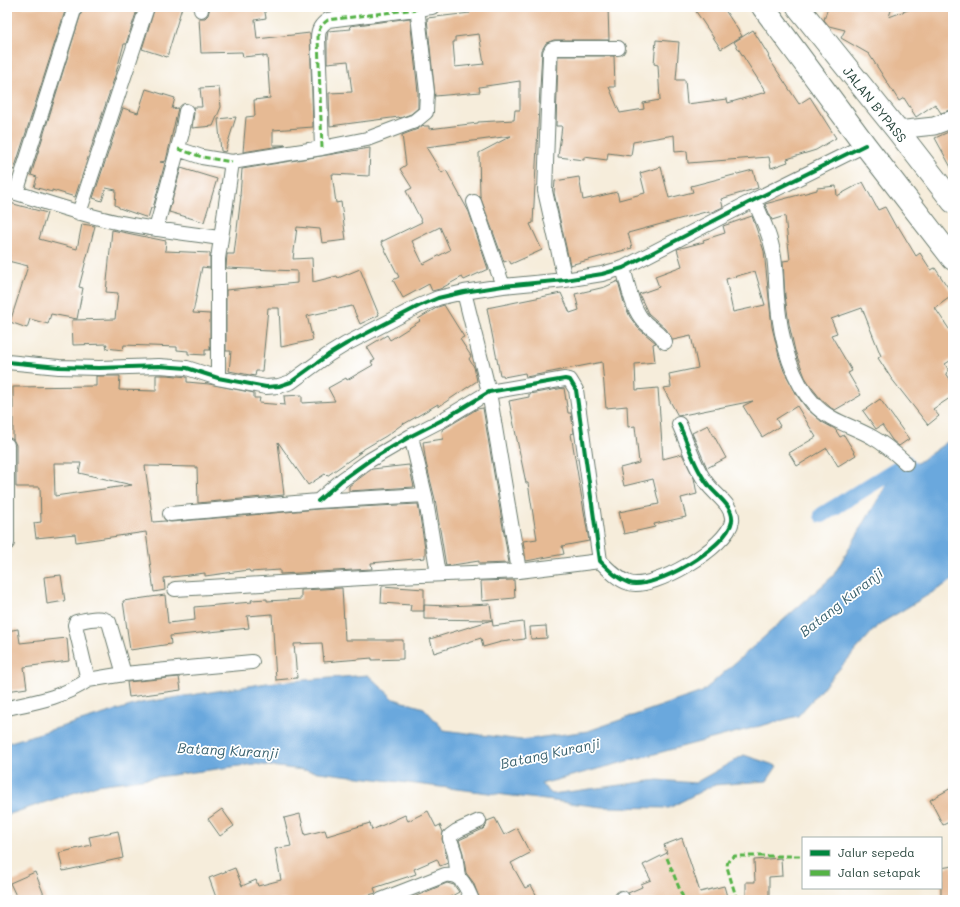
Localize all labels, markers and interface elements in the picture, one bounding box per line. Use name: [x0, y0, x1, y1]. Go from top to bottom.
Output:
street label: JALAN BYPASS: [840, 62, 911, 145]
water label: Batang Kuranji: [795, 563, 887, 641]
water label: Batang Kuranji: [498, 733, 602, 773]
water label: Batang Kuranji: [177, 738, 280, 762]
legend: [802, 837, 942, 889]
text: Jalur sepeda: [838, 844, 915, 860]
text: Jalan setapak: [838, 864, 920, 880]

